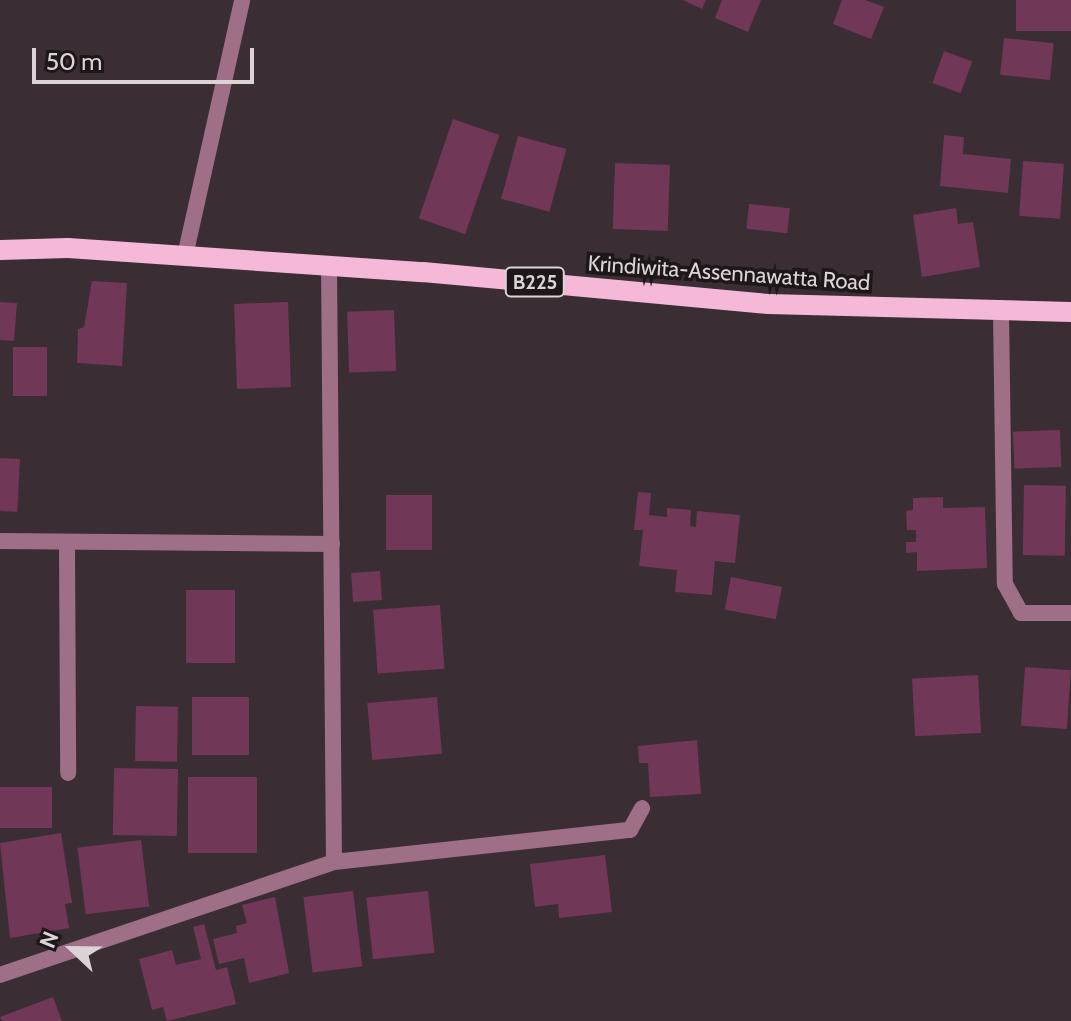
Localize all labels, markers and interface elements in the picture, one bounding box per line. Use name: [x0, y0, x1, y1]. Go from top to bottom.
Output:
scale bar: [36, 32, 258, 82]
text: 50 m: [46, 47, 102, 76]
street label: Krindiwita-Assennawatta Road: [587, 250, 871, 296]
road number: B225: [503, 266, 567, 298]
north arrow: [32, 909, 112, 989]
text: N: [34, 928, 65, 952]

